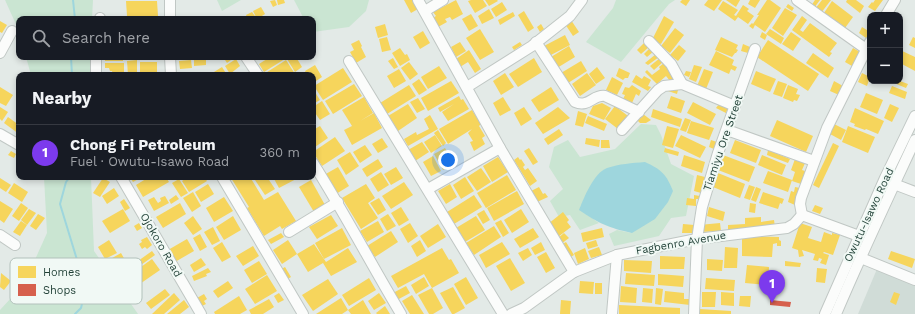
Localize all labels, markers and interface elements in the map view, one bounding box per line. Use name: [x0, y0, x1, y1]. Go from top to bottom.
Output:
map controls: [867, 12, 903, 84]
button: +: [867, 12, 903, 48]
search box: [16, 16, 316, 60]
icon: search: [30, 27, 52, 49]
text: Search here: [62, 29, 150, 47]
button: −: [867, 48, 903, 84]
text: Nearby: [32, 88, 91, 108]
street label: Tiamiyu Ore Street: [700, 93, 746, 193]
text: Chong Fi Petroleum: [70, 136, 216, 154]
text: 1: [42, 145, 48, 160]
text: 360 m: [260, 145, 300, 160]
your location: [438, 150, 458, 170]
text: Fuel · Owutu-Isawo Road: [70, 154, 229, 169]
street label: Owutu-Isawo Road: [841, 166, 897, 264]
street label: Ojokoro Road: [137, 211, 185, 279]
street label: Fagbenro Avenue: [635, 229, 727, 257]
legend: [10, 258, 142, 304]
text: Homes: [43, 266, 80, 279]
pin: 1: [759, 270, 785, 303]
text: Shops: [43, 284, 76, 297]

